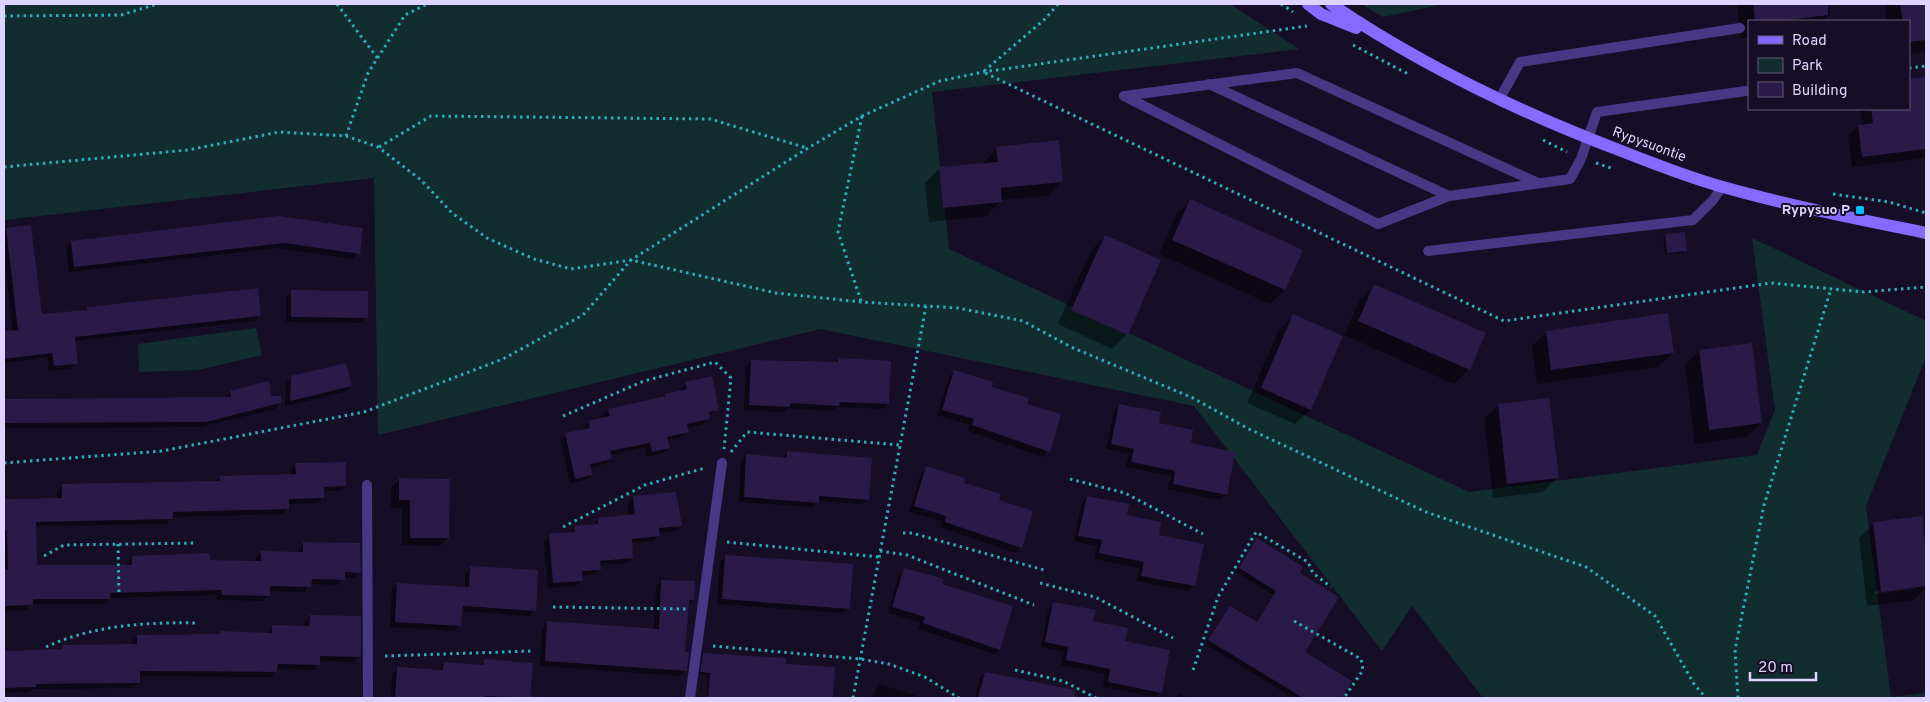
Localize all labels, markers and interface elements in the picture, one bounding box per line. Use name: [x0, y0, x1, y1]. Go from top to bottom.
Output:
legend: [1748, 20, 1910, 110]
text: Road: [1792, 32, 1827, 51]
text: Park: [1792, 57, 1823, 76]
text: Building: [1792, 82, 1847, 101]
street label: Rypysuontie: [1610, 124, 1688, 166]
place label: Rypysuo P: [1782, 202, 1850, 219]
marker: Rypysuo P: [1854, 204, 1866, 216]
scale bar: [1750, 650, 1816, 682]
text: 20 m: [1758, 659, 1793, 678]

